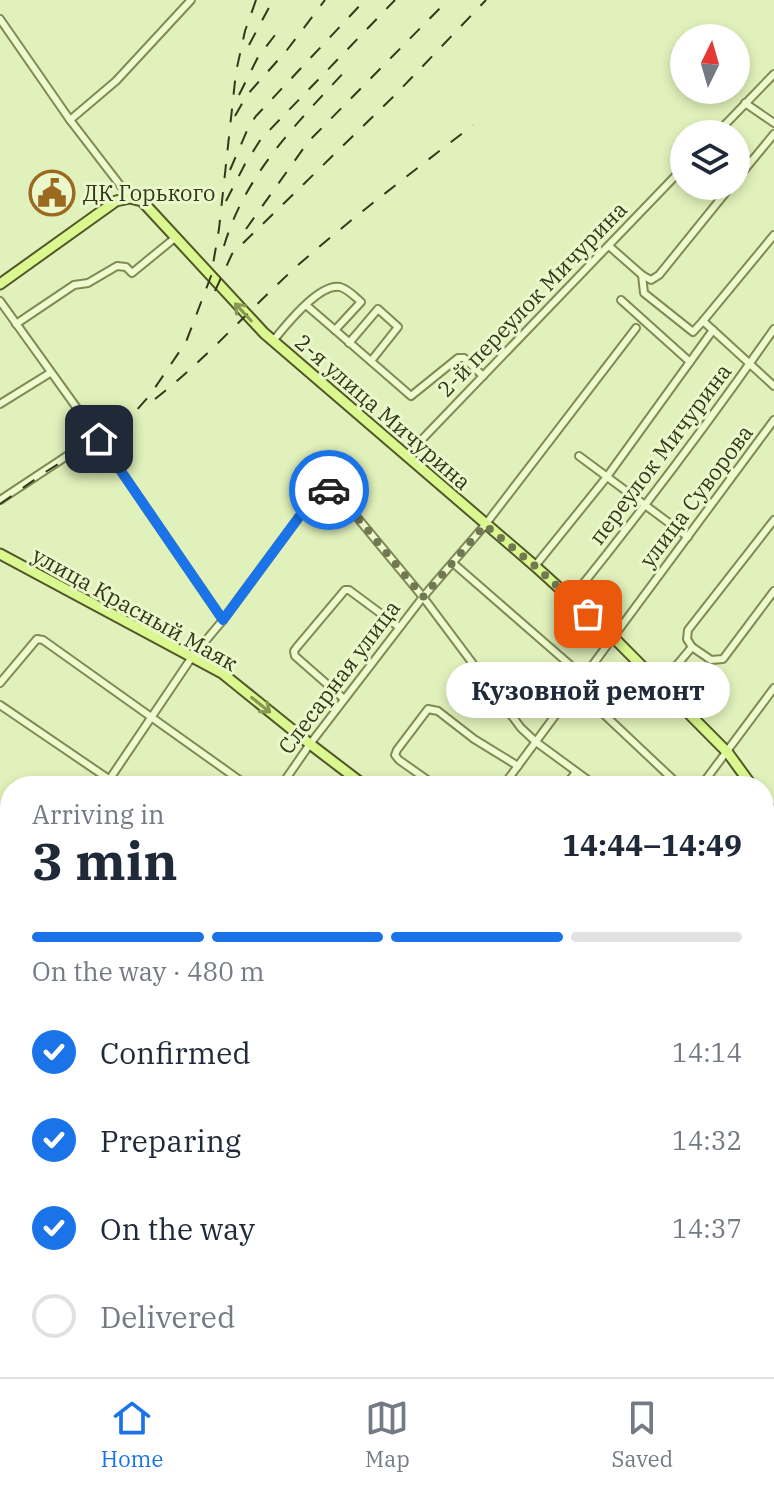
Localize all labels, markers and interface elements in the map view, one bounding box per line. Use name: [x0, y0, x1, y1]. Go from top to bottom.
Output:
north arrow: [670, 24, 750, 104]
map controls: [670, 24, 750, 200]
button: layers: [670, 120, 750, 200]
public building icon: ДК Горького: [28, 169, 76, 217]
place label: ДК Горького: [83, 178, 216, 207]
street label: 2-й переулок Мичурина: [430, 195, 633, 403]
one-way arrow: [235, 302, 253, 322]
street label: 2-я улица Мичурина: [289, 327, 477, 496]
street label: переулок Мичурина: [582, 357, 737, 550]
pin: [65, 405, 133, 473]
icon: home: [77, 417, 121, 461]
street label: улица Суворова: [632, 418, 759, 573]
courier: [289, 450, 369, 530]
icon: car: [307, 468, 351, 512]
street label: улица Красный Маяк: [27, 540, 243, 677]
pin: [554, 580, 622, 648]
icon: bag: [566, 592, 610, 636]
street label: Слесарная улица: [271, 594, 406, 760]
callout: Кузовной ремонт: [446, 662, 730, 718]
text: Кузовной ремонт: [471, 673, 705, 707]
one-way arrow: [250, 696, 271, 714]
text: Arriving in: [32, 797, 165, 831]
text: 14:44–14:49: [562, 825, 742, 864]
text: 3 min: [32, 827, 178, 894]
text: On the way · 480 m: [32, 954, 265, 988]
icon: check: [32, 1030, 76, 1074]
text: Confirmed: [100, 1033, 251, 1072]
text: 14:14: [672, 1035, 742, 1069]
icon: check: [32, 1118, 76, 1162]
text: Preparing: [100, 1121, 241, 1160]
text: 14:32: [672, 1123, 742, 1157]
icon: check: [32, 1206, 76, 1250]
text: On the way: [100, 1209, 255, 1248]
text: 14:37: [672, 1211, 742, 1245]
text: Delivered: [100, 1297, 235, 1336]
tab: Home: [101, 1396, 163, 1473]
tab: Map: [365, 1396, 410, 1473]
tab: Saved: [612, 1396, 673, 1473]

